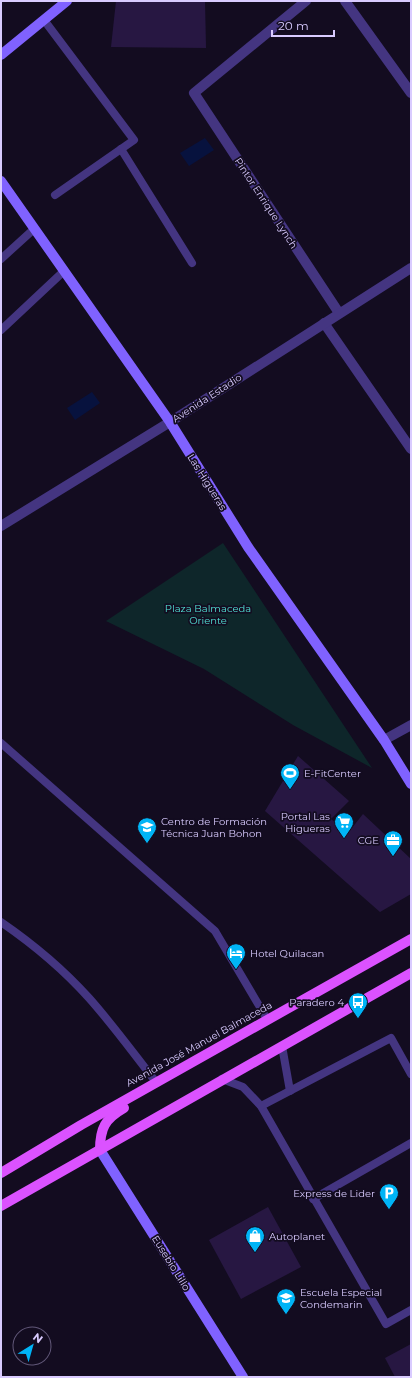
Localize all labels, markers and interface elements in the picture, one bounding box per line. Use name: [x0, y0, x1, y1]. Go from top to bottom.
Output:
scale bar: [272, 12, 334, 38]
text: 20 m: [278, 18, 309, 33]
street label: Pintor Enrique Lynch: [232, 155, 300, 251]
street label: Avenida Estadio: [170, 371, 244, 425]
street label: Las Higueras: [185, 451, 230, 513]
park label: Plaza Balmaceda Oriente: [165, 602, 251, 627]
sports icon: E-FitCenter: [279, 762, 301, 790]
place label: E-FitCenter: [304, 767, 361, 780]
place label: Portal Las Higueras: [281, 810, 330, 835]
supermarket icon: Portal Las Higueras: [333, 811, 355, 839]
place label: Centro de Formación Técnica Juan Bohon: [161, 815, 267, 840]
school or university icon: Centro de Formación Técnica Juan Bohon: [136, 816, 158, 844]
office icon: CGE: [382, 829, 404, 857]
place label: CGE: [358, 834, 379, 847]
hotel icon: Hotel Quilacan: [225, 942, 247, 970]
place label: Hotel Quilacan: [250, 947, 324, 960]
bus stop icon: Paradero 4: [347, 991, 369, 1019]
place label: Paradero 4: [289, 996, 344, 1009]
street label: Avenida José Manuel Balmaceda: [124, 998, 274, 1090]
parking icon: Express de Lider: [378, 1182, 400, 1210]
place label: Express de Lider: [293, 1187, 375, 1200]
shop icon: Autoplanet: [244, 1225, 266, 1253]
place label: Autoplanet: [269, 1230, 325, 1243]
street label: Eusebio Lillo: [149, 1233, 193, 1293]
place label: Escuela Especial Condemarin: [300, 1286, 382, 1311]
school or university icon: Escuela Especial Condemarin: [275, 1287, 297, 1315]
north arrow: [12, 1326, 52, 1366]
text: N: [30, 1330, 46, 1346]

